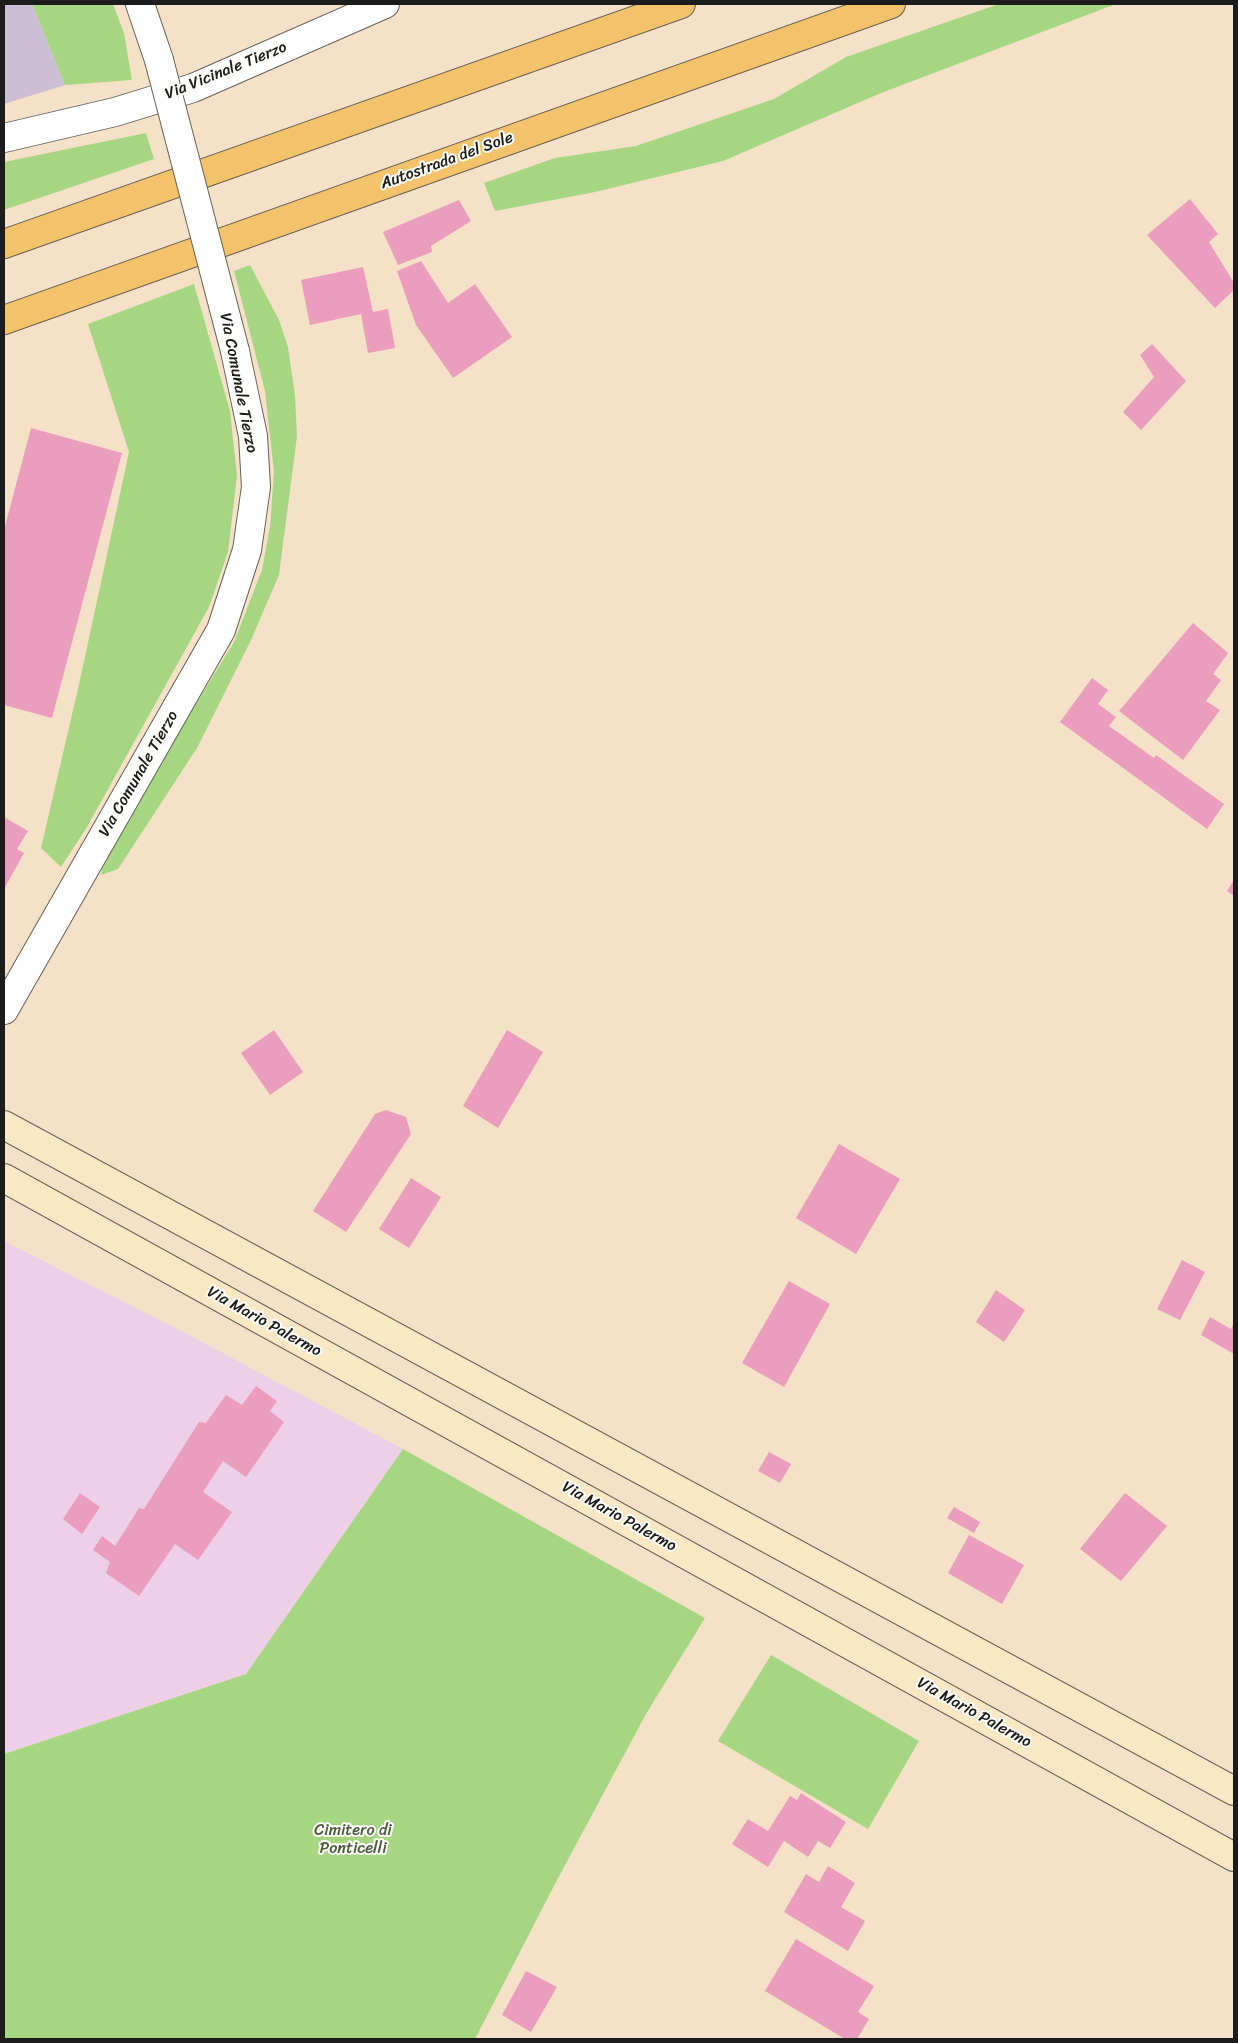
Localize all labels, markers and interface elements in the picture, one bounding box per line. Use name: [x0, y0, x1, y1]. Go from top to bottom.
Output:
street label: Via Vicinale Tierzo: [162, 38, 290, 104]
street label: Autostrada del Sole: [378, 128, 516, 194]
street label: Via Comunale Tierzo: [215, 311, 261, 455]
street label: Via Comunale Tierzo: [95, 708, 183, 840]
street label: Via Mario Palermo: [204, 1283, 324, 1361]
street label: Via Mario Palermo: [559, 1478, 679, 1556]
street label: Via Mario Palermo: [914, 1674, 1034, 1752]
park label: Cimitero di Ponticelli: [314, 1821, 392, 1859]

